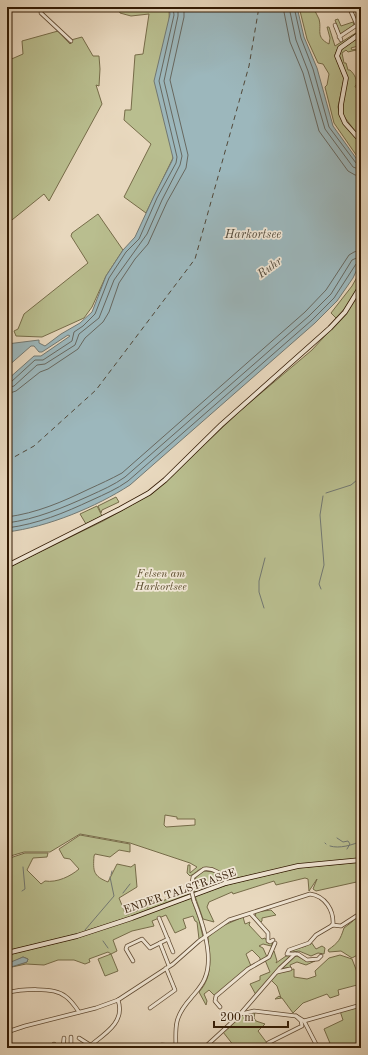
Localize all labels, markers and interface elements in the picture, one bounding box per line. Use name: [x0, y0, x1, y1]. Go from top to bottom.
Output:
water label: Harkortsee: [224, 229, 281, 241]
water label: Ruhr: [255, 255, 285, 281]
park label: Felsen am Harkortsee: [134, 569, 187, 593]
street label: ENDER TALSTRASSE: [122, 868, 238, 916]
scale bar: [214, 1003, 288, 1029]
text: 200 m: [220, 1012, 254, 1024]

